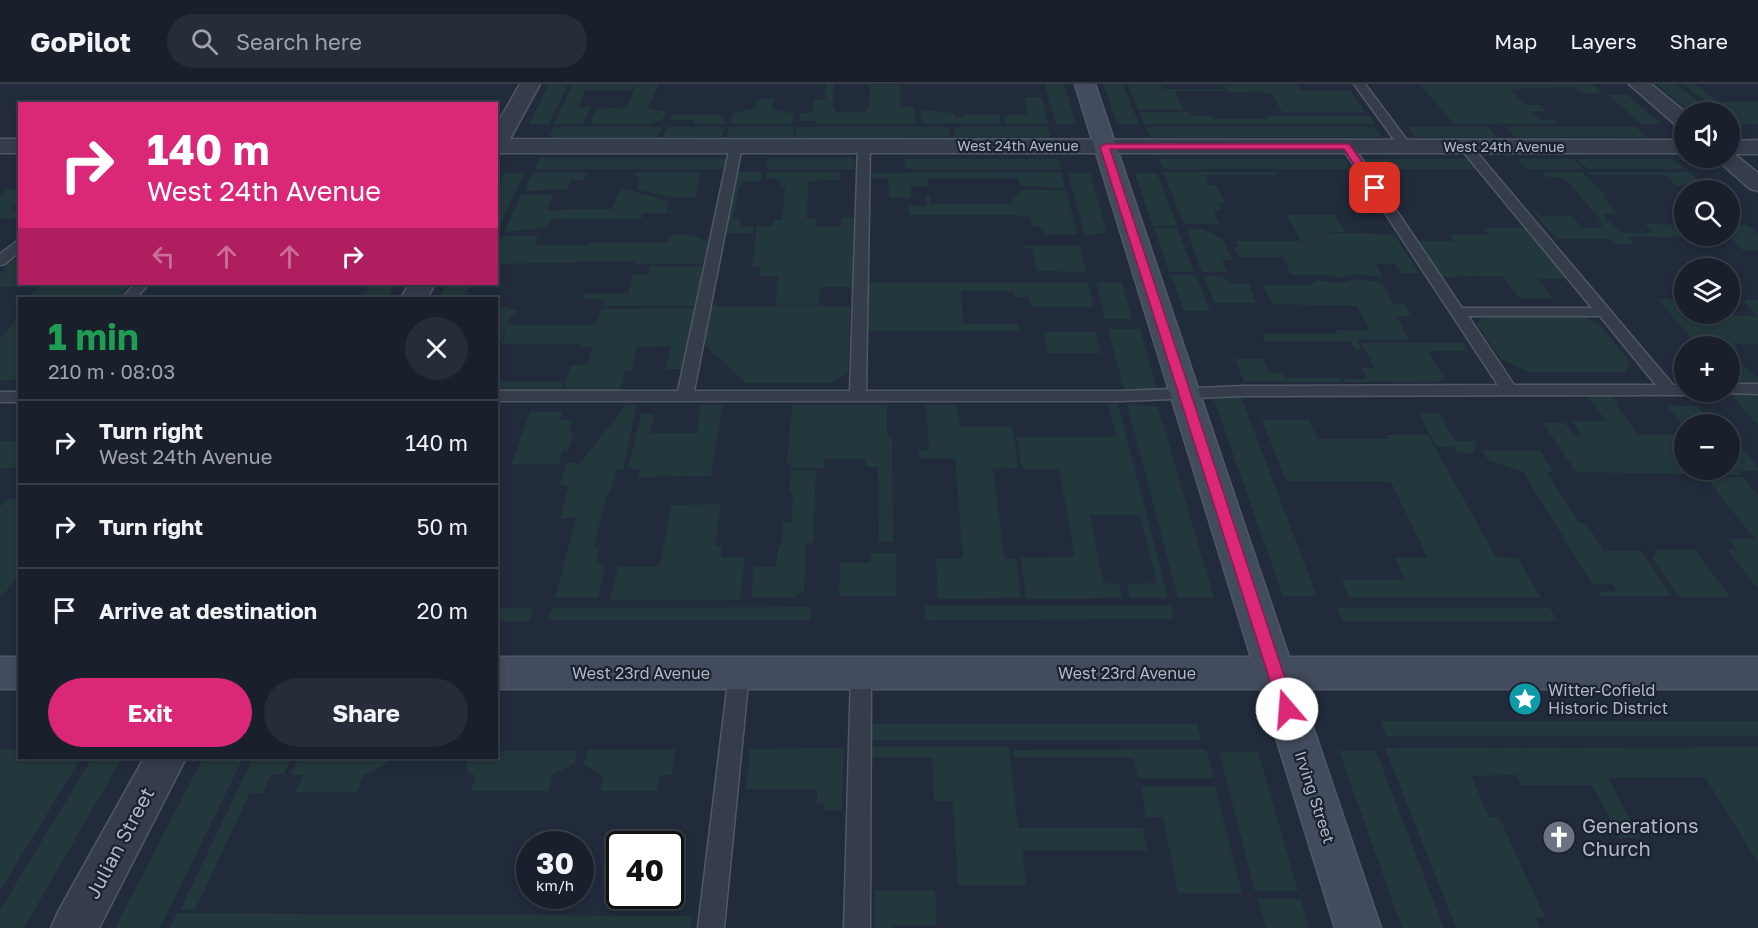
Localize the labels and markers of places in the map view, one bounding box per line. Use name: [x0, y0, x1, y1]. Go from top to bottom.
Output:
pin: [1349, 162, 1400, 213]
place label: Witter-Cofield Historic District: [1548, 680, 1668, 718]
place icon: Witter-Cofield Historic District: [1507, 681, 1543, 717]
place label: Generations Church: [1582, 813, 1699, 860]
church icon: Generations Church: [1541, 819, 1577, 855]

